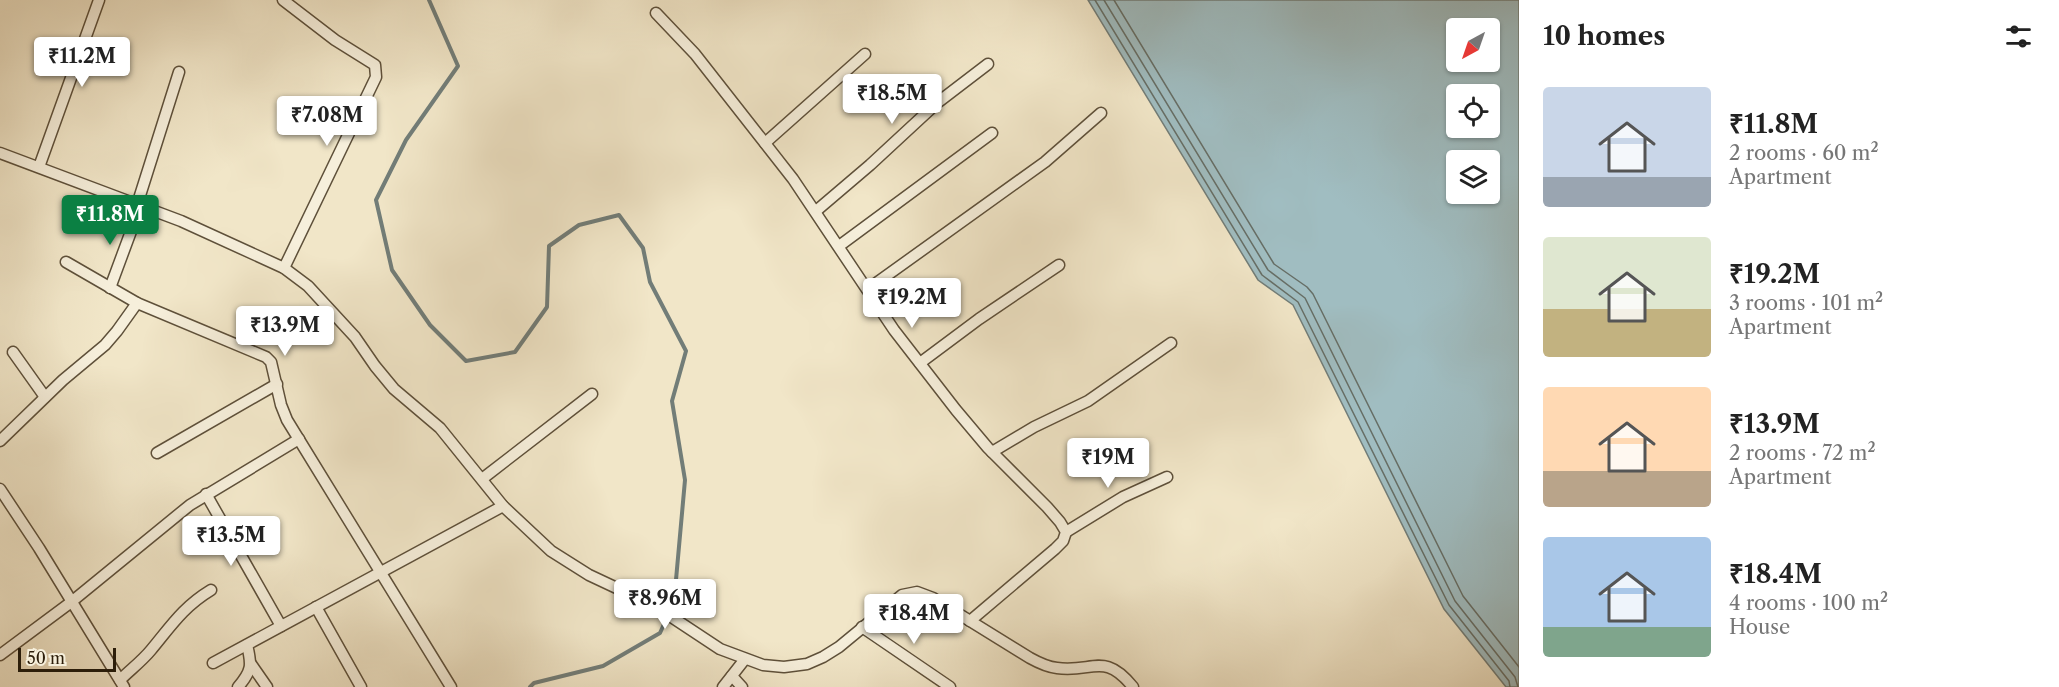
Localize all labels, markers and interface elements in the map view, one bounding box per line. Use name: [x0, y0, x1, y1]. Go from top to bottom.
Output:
north arrow: [1446, 18, 1500, 72]
map controls: [1446, 18, 1500, 204]
text: 10 homes: [1543, 20, 1665, 52]
icon: filters: [2002, 20, 2035, 53]
pin: ₹11.2M: [33, 37, 131, 88]
text: ₹11.2M: [48, 44, 116, 68]
pin: ₹18.5M: [843, 74, 941, 125]
text: ₹18.5M: [857, 81, 927, 105]
button: locate: [1446, 84, 1500, 138]
pin: ₹7.08M: [278, 96, 376, 147]
text: ₹7.08M: [291, 103, 363, 127]
text: ₹11.8M: [1729, 108, 1818, 140]
icon: home: [1591, 111, 1663, 183]
text: 2 rooms · 60 m²: [1729, 141, 1879, 165]
button: layers: [1446, 150, 1500, 204]
text: Apartment: [1729, 165, 1832, 189]
pin: ₹11.8M: [61, 195, 159, 246]
text: ₹11.8M: [76, 202, 144, 226]
text: ₹19.2M: [1729, 258, 1820, 290]
icon: home: [1591, 261, 1663, 333]
pin: ₹19.2M: [863, 278, 961, 329]
text: ₹19.2M: [877, 285, 947, 309]
text: 3 rooms · 101 m²: [1729, 291, 1883, 315]
pin: ₹13.9M: [236, 306, 334, 357]
text: ₹13.9M: [250, 313, 320, 337]
text: Apartment: [1729, 315, 1832, 339]
text: ₹13.9M: [1729, 408, 1820, 440]
icon: home: [1591, 411, 1663, 483]
pin: ₹19M: [1072, 438, 1144, 489]
text: 2 rooms · 72 m²: [1729, 441, 1876, 465]
text: ₹19M: [1081, 445, 1135, 469]
text: Apartment: [1729, 465, 1832, 489]
pin: ₹13.5M: [182, 516, 280, 567]
text: ₹13.5M: [196, 523, 266, 547]
text: ₹18.4M: [1729, 558, 1822, 590]
icon: home: [1591, 561, 1663, 633]
pin: ₹8.96M: [616, 579, 714, 630]
text: ₹8.96M: [628, 586, 702, 610]
text: 4 rooms · 100 m²: [1729, 591, 1888, 615]
pin: ₹18.4M: [865, 594, 963, 645]
text: ₹18.4M: [878, 601, 950, 625]
text: House: [1729, 615, 1790, 639]
scale bar: [18, 645, 116, 672]
text: 50 m: [27, 648, 65, 668]

